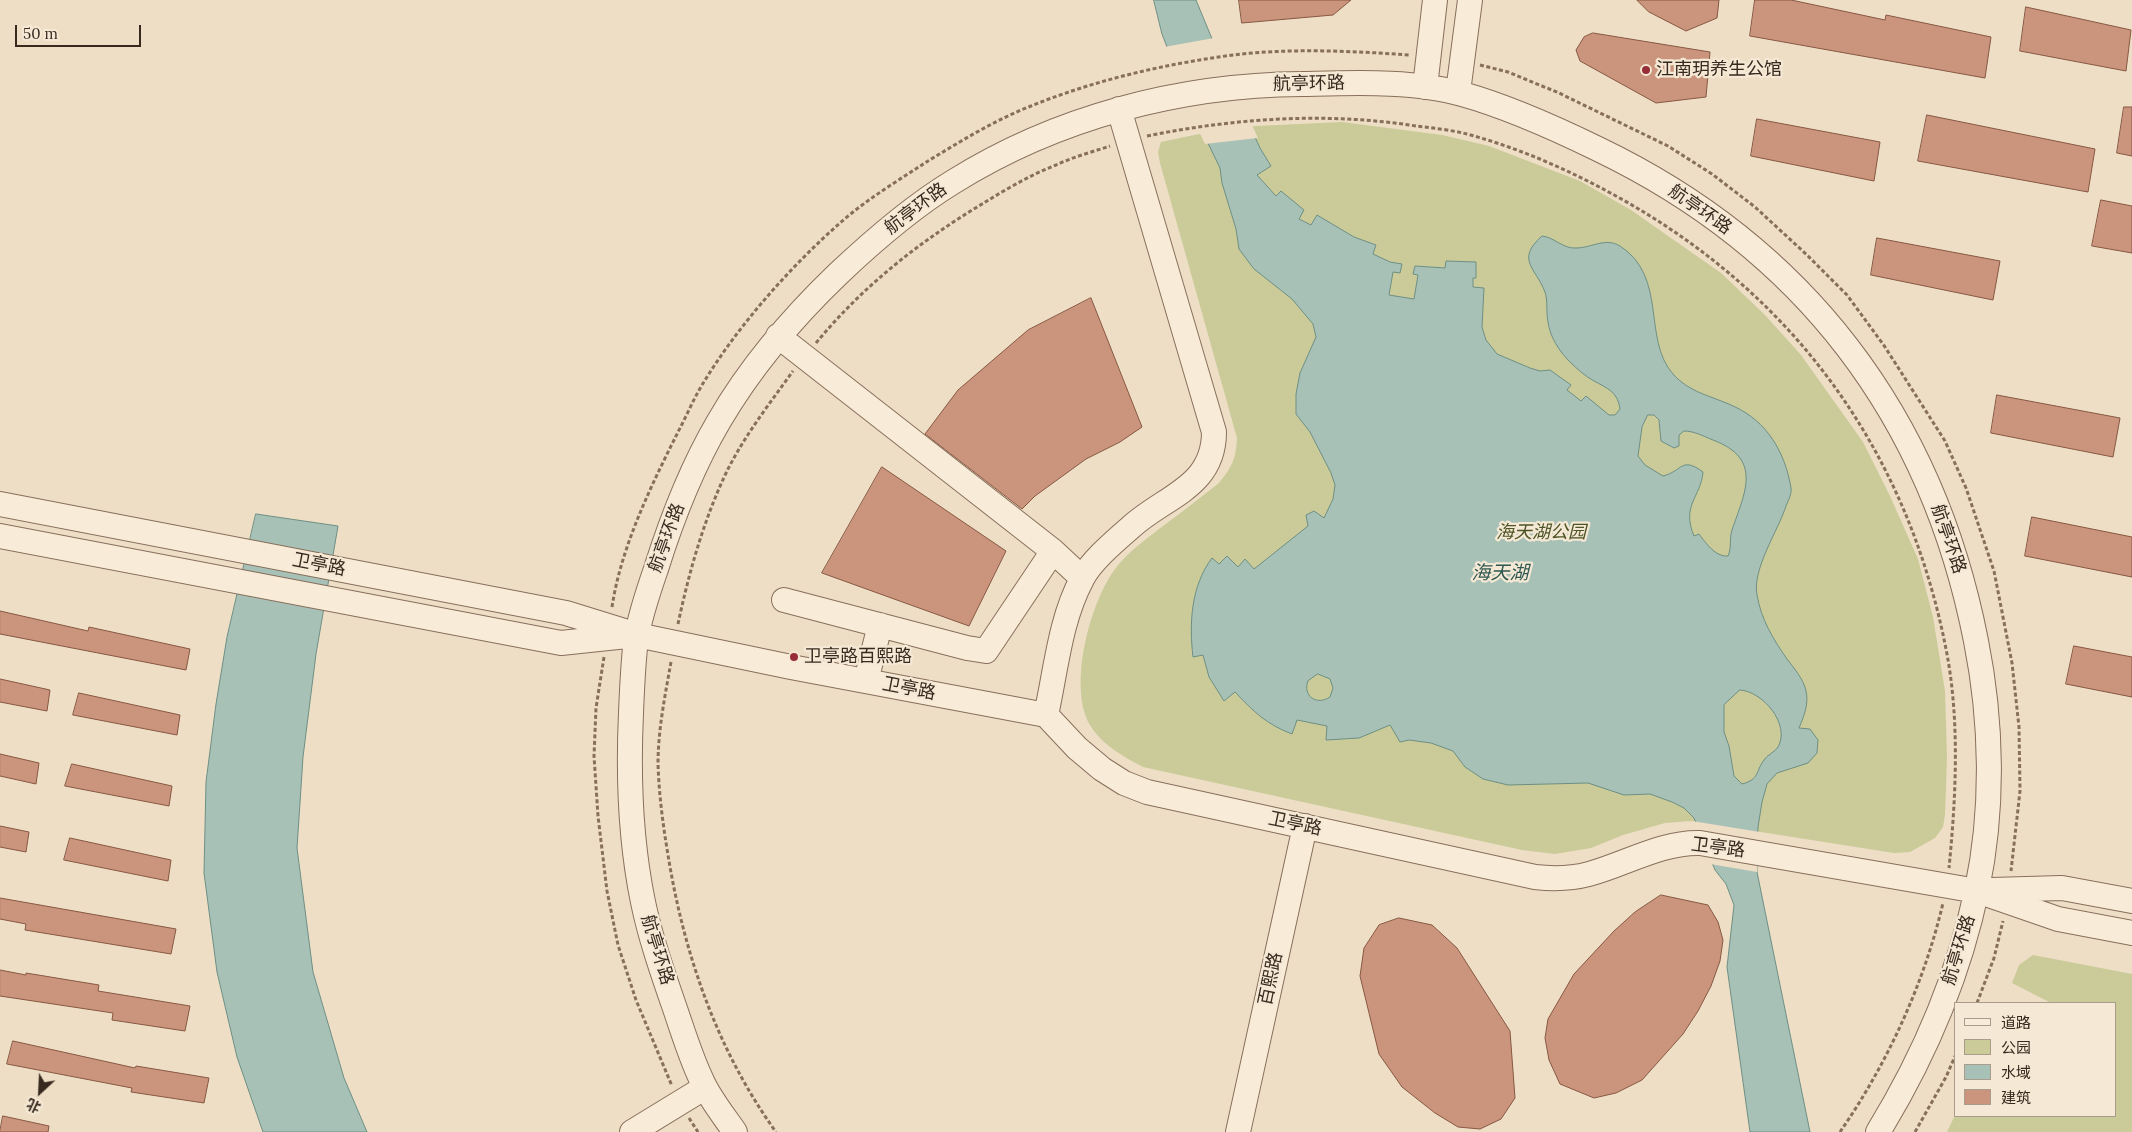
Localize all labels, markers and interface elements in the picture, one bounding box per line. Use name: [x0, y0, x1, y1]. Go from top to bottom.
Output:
scale bar: [18, 15, 144, 47]
text: 50 m: [23, 24, 58, 43]
place label: 江南玥养生公馆: [1656, 59, 1782, 81]
marker: 江南玥养生公馆: [1640, 64, 1652, 76]
street label: 航亭环路: [1273, 73, 1345, 95]
street label: 航亭环路: [881, 179, 951, 239]
street label: 航亭环路: [1664, 181, 1736, 239]
street label: 航亭环路: [645, 500, 689, 576]
street label: 航亭环路: [1926, 501, 1970, 577]
park label: 海天湖公园: [1496, 522, 1586, 544]
street label: 卫亭路: [290, 549, 348, 581]
water label: 海天湖: [1472, 563, 1528, 585]
place label: 卫亭路百熙路: [804, 646, 912, 668]
marker: 卫亭路百熙路: [788, 651, 800, 663]
street label: 卫亭路: [880, 673, 938, 705]
street label: 卫亭路: [1266, 808, 1324, 840]
street label: 卫亭路: [1690, 834, 1746, 862]
street label: 航亭环路: [636, 912, 678, 988]
street label: 航亭环路: [1938, 912, 1980, 988]
street label: 百熙路: [1255, 950, 1287, 1008]
legend: [1954, 1002, 2117, 1117]
text: 道路: [2001, 1013, 2031, 1032]
text: 公园: [2001, 1038, 2031, 1057]
text: 水域: [2001, 1063, 2031, 1082]
north arrow: [15, 1067, 65, 1117]
text: 建筑: [2001, 1088, 2031, 1107]
text: 北: [24, 1094, 44, 1117]

